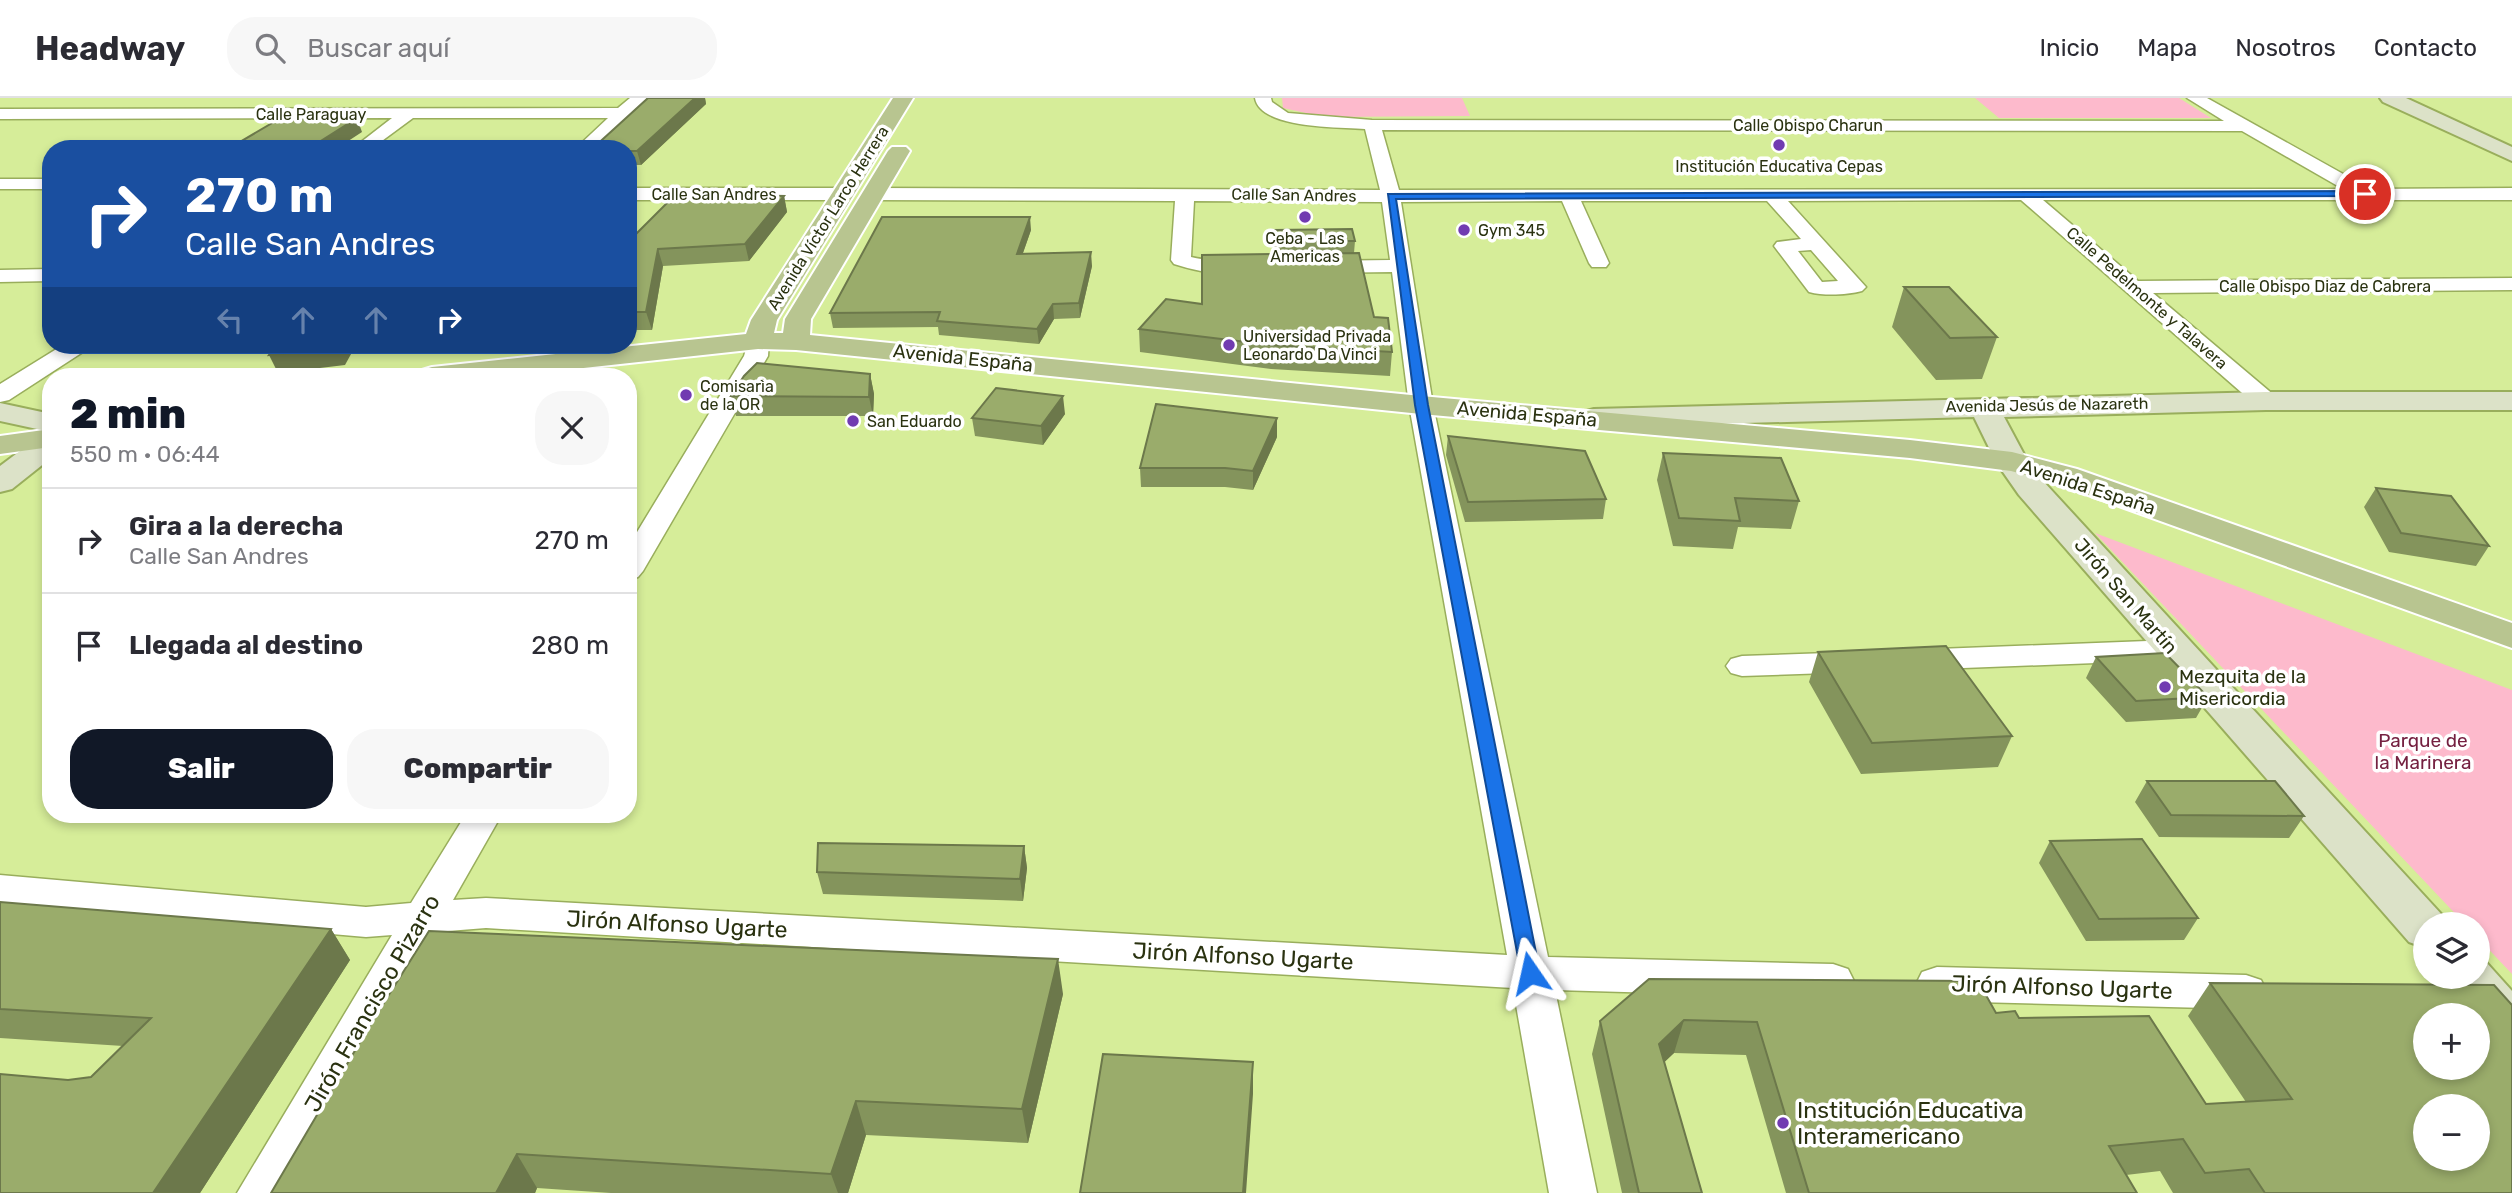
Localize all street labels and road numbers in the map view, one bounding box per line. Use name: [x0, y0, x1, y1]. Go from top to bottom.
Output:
street label: Calle Paraguay: [256, 105, 366, 124]
street label: Calle Obispo Charun: [1733, 116, 1883, 135]
street label: Avenida Víctor Larco Herrera: [763, 123, 893, 313]
street label: Calle San Andres: [1231, 184, 1357, 206]
street label: Calle San Andres: [651, 185, 777, 204]
street label: Calle Pedelmonte y Talavera: [2063, 223, 2231, 373]
street label: Calle Obispo Diaz de Cabrera: [2219, 277, 2431, 296]
street label: Avenida España: [892, 339, 1034, 377]
street label: Avenida Jesús de Nazareth: [1945, 394, 2149, 416]
street label: Avenida España: [1456, 396, 1598, 432]
street label: Avenida España: [2018, 454, 2158, 520]
street label: Jirón San Martín: [2070, 534, 2182, 658]
street label: Jirón Francisco Pizarro: [298, 889, 446, 1117]
street label: Jirón Alfonso Ugarte: [566, 904, 788, 944]
street label: Jirón Alfonso Ugarte: [1132, 936, 1354, 976]
street label: Jirón Alfonso Ugarte: [1951, 969, 2173, 1005]

